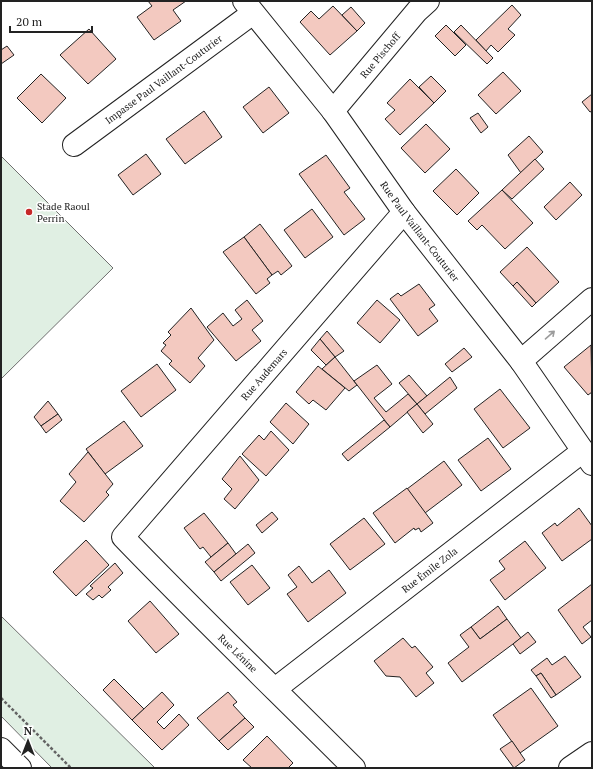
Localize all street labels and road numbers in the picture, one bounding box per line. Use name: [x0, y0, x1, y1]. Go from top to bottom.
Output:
street label: Rue Pischoff: [357, 29, 404, 81]
street label: Impasse Paul Vaillant-Couturier: [102, 32, 225, 127]
street label: Rue Paul Vaillant-Couturier: [377, 179, 462, 284]
street label: Rue Audemars: [238, 346, 290, 403]
street label: Rue Émile Zola: [399, 545, 460, 596]
street label: Rue Lénine: [215, 631, 260, 675]

